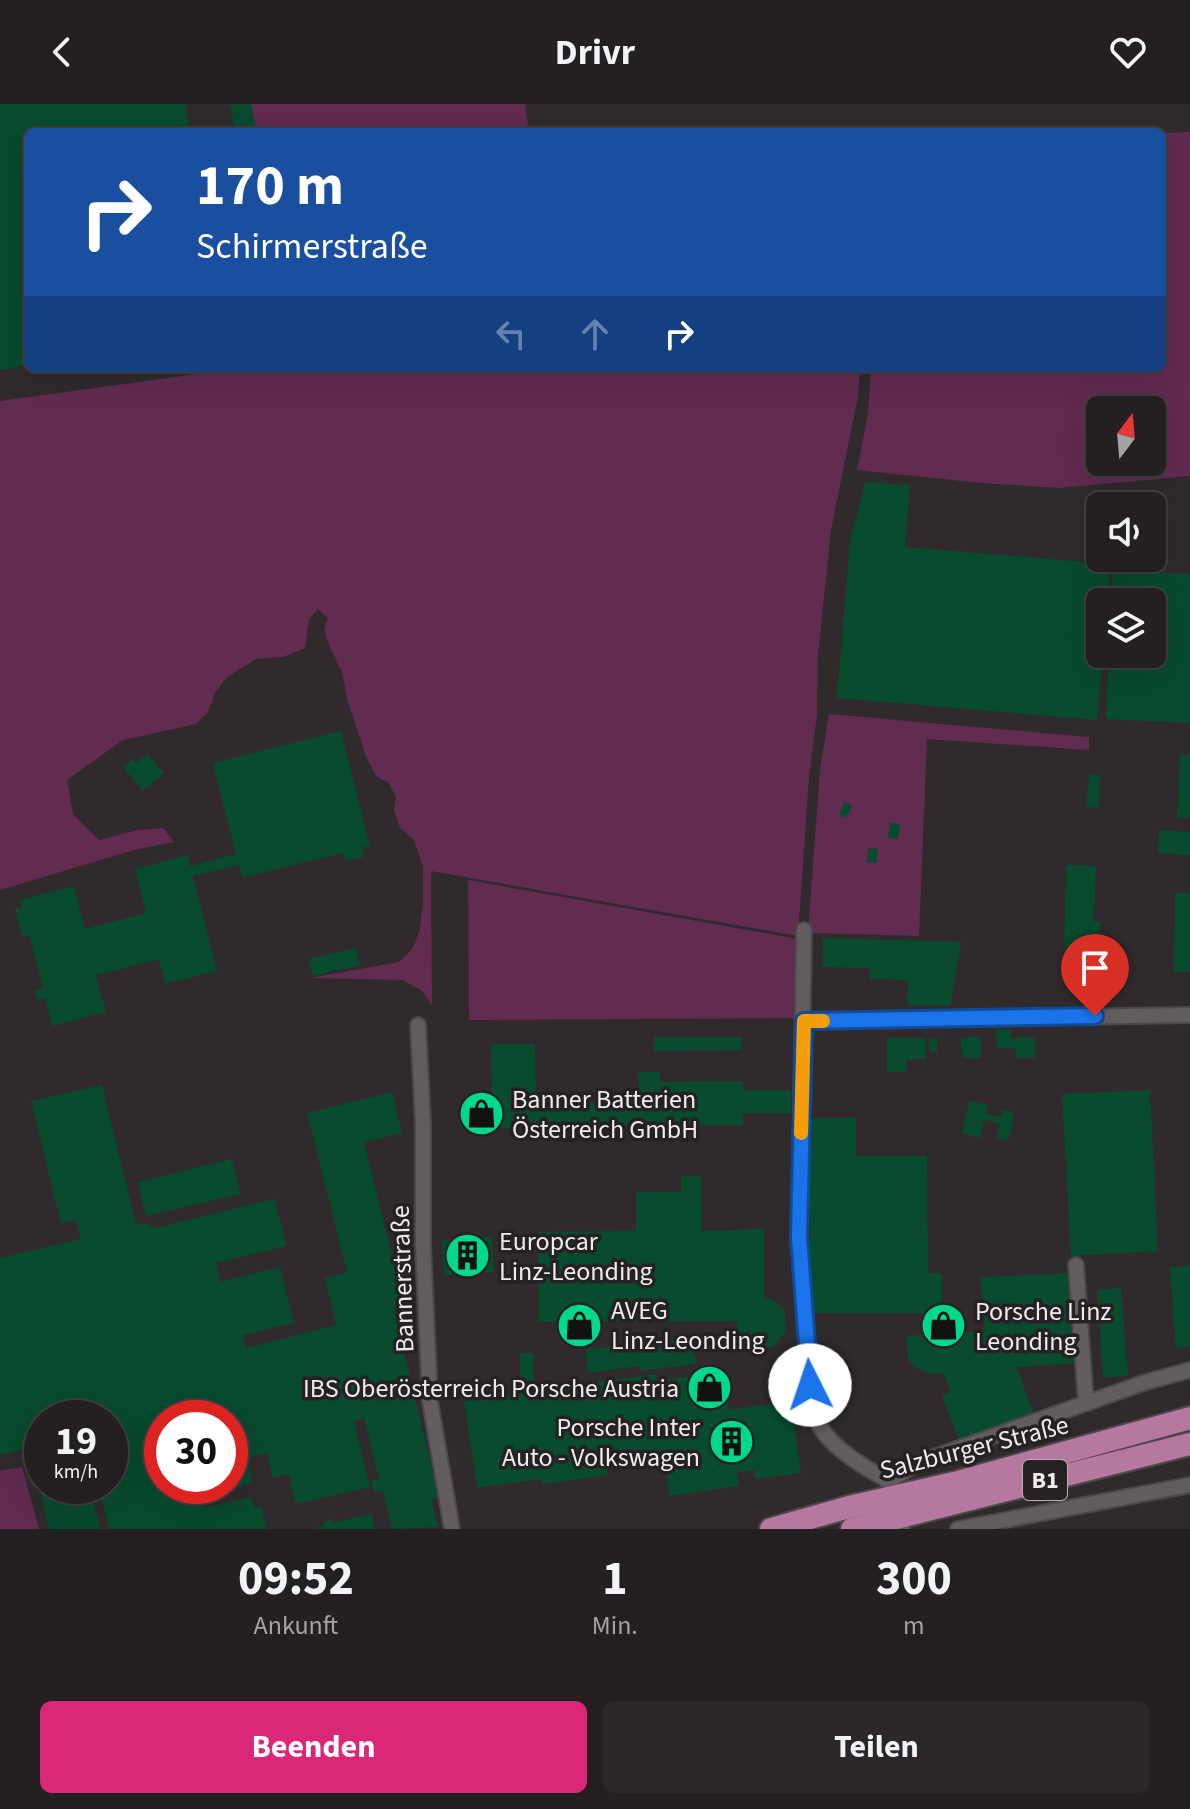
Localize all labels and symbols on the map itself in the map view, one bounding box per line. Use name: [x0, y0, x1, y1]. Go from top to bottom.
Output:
north arrow: [1086, 396, 1166, 476]
pin: [1061, 934, 1129, 1016]
place label: Banner Batterien Österreich GmbH: [512, 1081, 698, 1148]
shop icon: Banner Batterien Österreich GmbH: [457, 1090, 505, 1138]
street label: Bannerstraße: [381, 1205, 424, 1353]
place label: Europcar Linz-Leonding: [499, 1223, 653, 1290]
building icon: Europcar Linz-Leonding: [444, 1232, 492, 1280]
place label: AVEG Linz-Leonding: [611, 1292, 765, 1359]
place label: Porsche Linz Leonding: [975, 1293, 1111, 1360]
shop icon: AVEG Linz-Leonding: [556, 1301, 604, 1349]
shop icon: Porsche Linz Leonding: [920, 1302, 968, 1350]
position arrow: [768, 1343, 852, 1427]
shop icon: IBS Oberösterreich Porsche Austria: [686, 1364, 734, 1412]
place label: IBS Oberösterreich Porsche Austria: [303, 1370, 679, 1407]
speed limit sign: 30: [144, 1400, 248, 1504]
street label: Salzburger Straße: [876, 1406, 1072, 1489]
place label: Porsche Inter Auto - Volkswagen: [502, 1409, 701, 1476]
building icon: Porsche Inter Auto - Volkswagen: [707, 1418, 755, 1466]
road number: B1: [1023, 1460, 1067, 1500]

